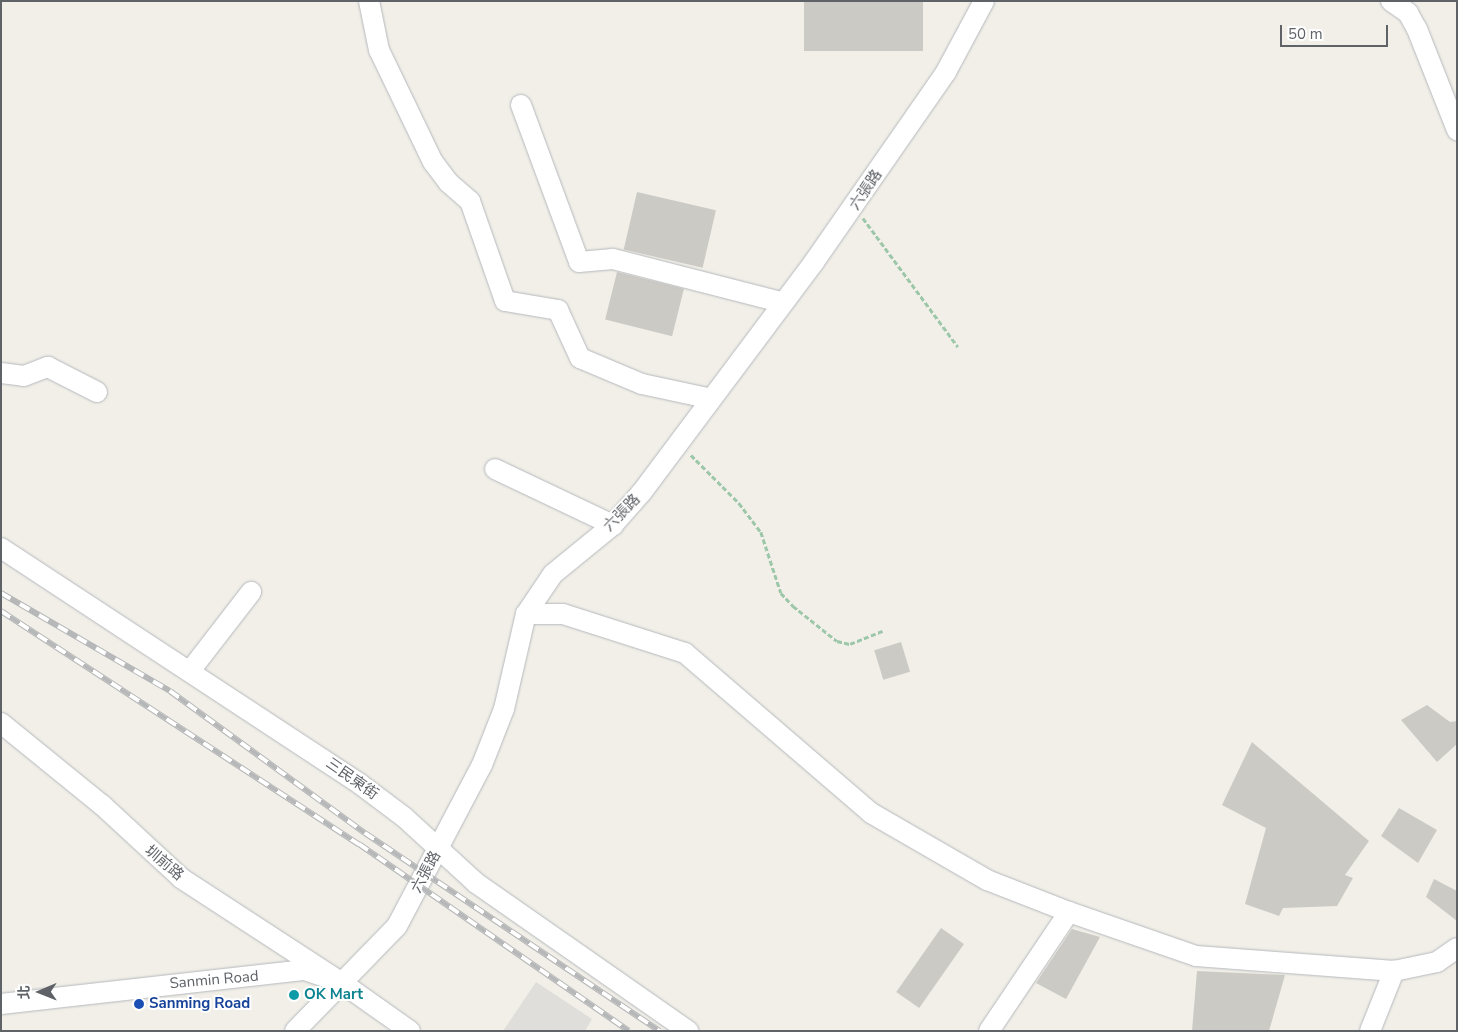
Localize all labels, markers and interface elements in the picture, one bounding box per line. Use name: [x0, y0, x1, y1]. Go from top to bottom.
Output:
scale bar: [1283, 15, 1390, 47]
text: 50 m: [1288, 24, 1323, 44]
street label: 六張路: [846, 166, 886, 214]
street label: 六張路: [600, 491, 644, 535]
street label: 三民東街: [322, 754, 382, 804]
street label: 圳前路: [141, 842, 187, 884]
street label: 六張路: [407, 848, 445, 896]
north arrow: [15, 967, 65, 1017]
street label: Sanmin Road: [169, 967, 259, 993]
text: 北: [15, 985, 34, 999]
place label: OK Mart: [304, 986, 363, 1004]
marker: OK Mart: [288, 989, 300, 1001]
place label: Sanming Road: [149, 995, 250, 1013]
marker: Sanming Road: [133, 998, 145, 1010]

